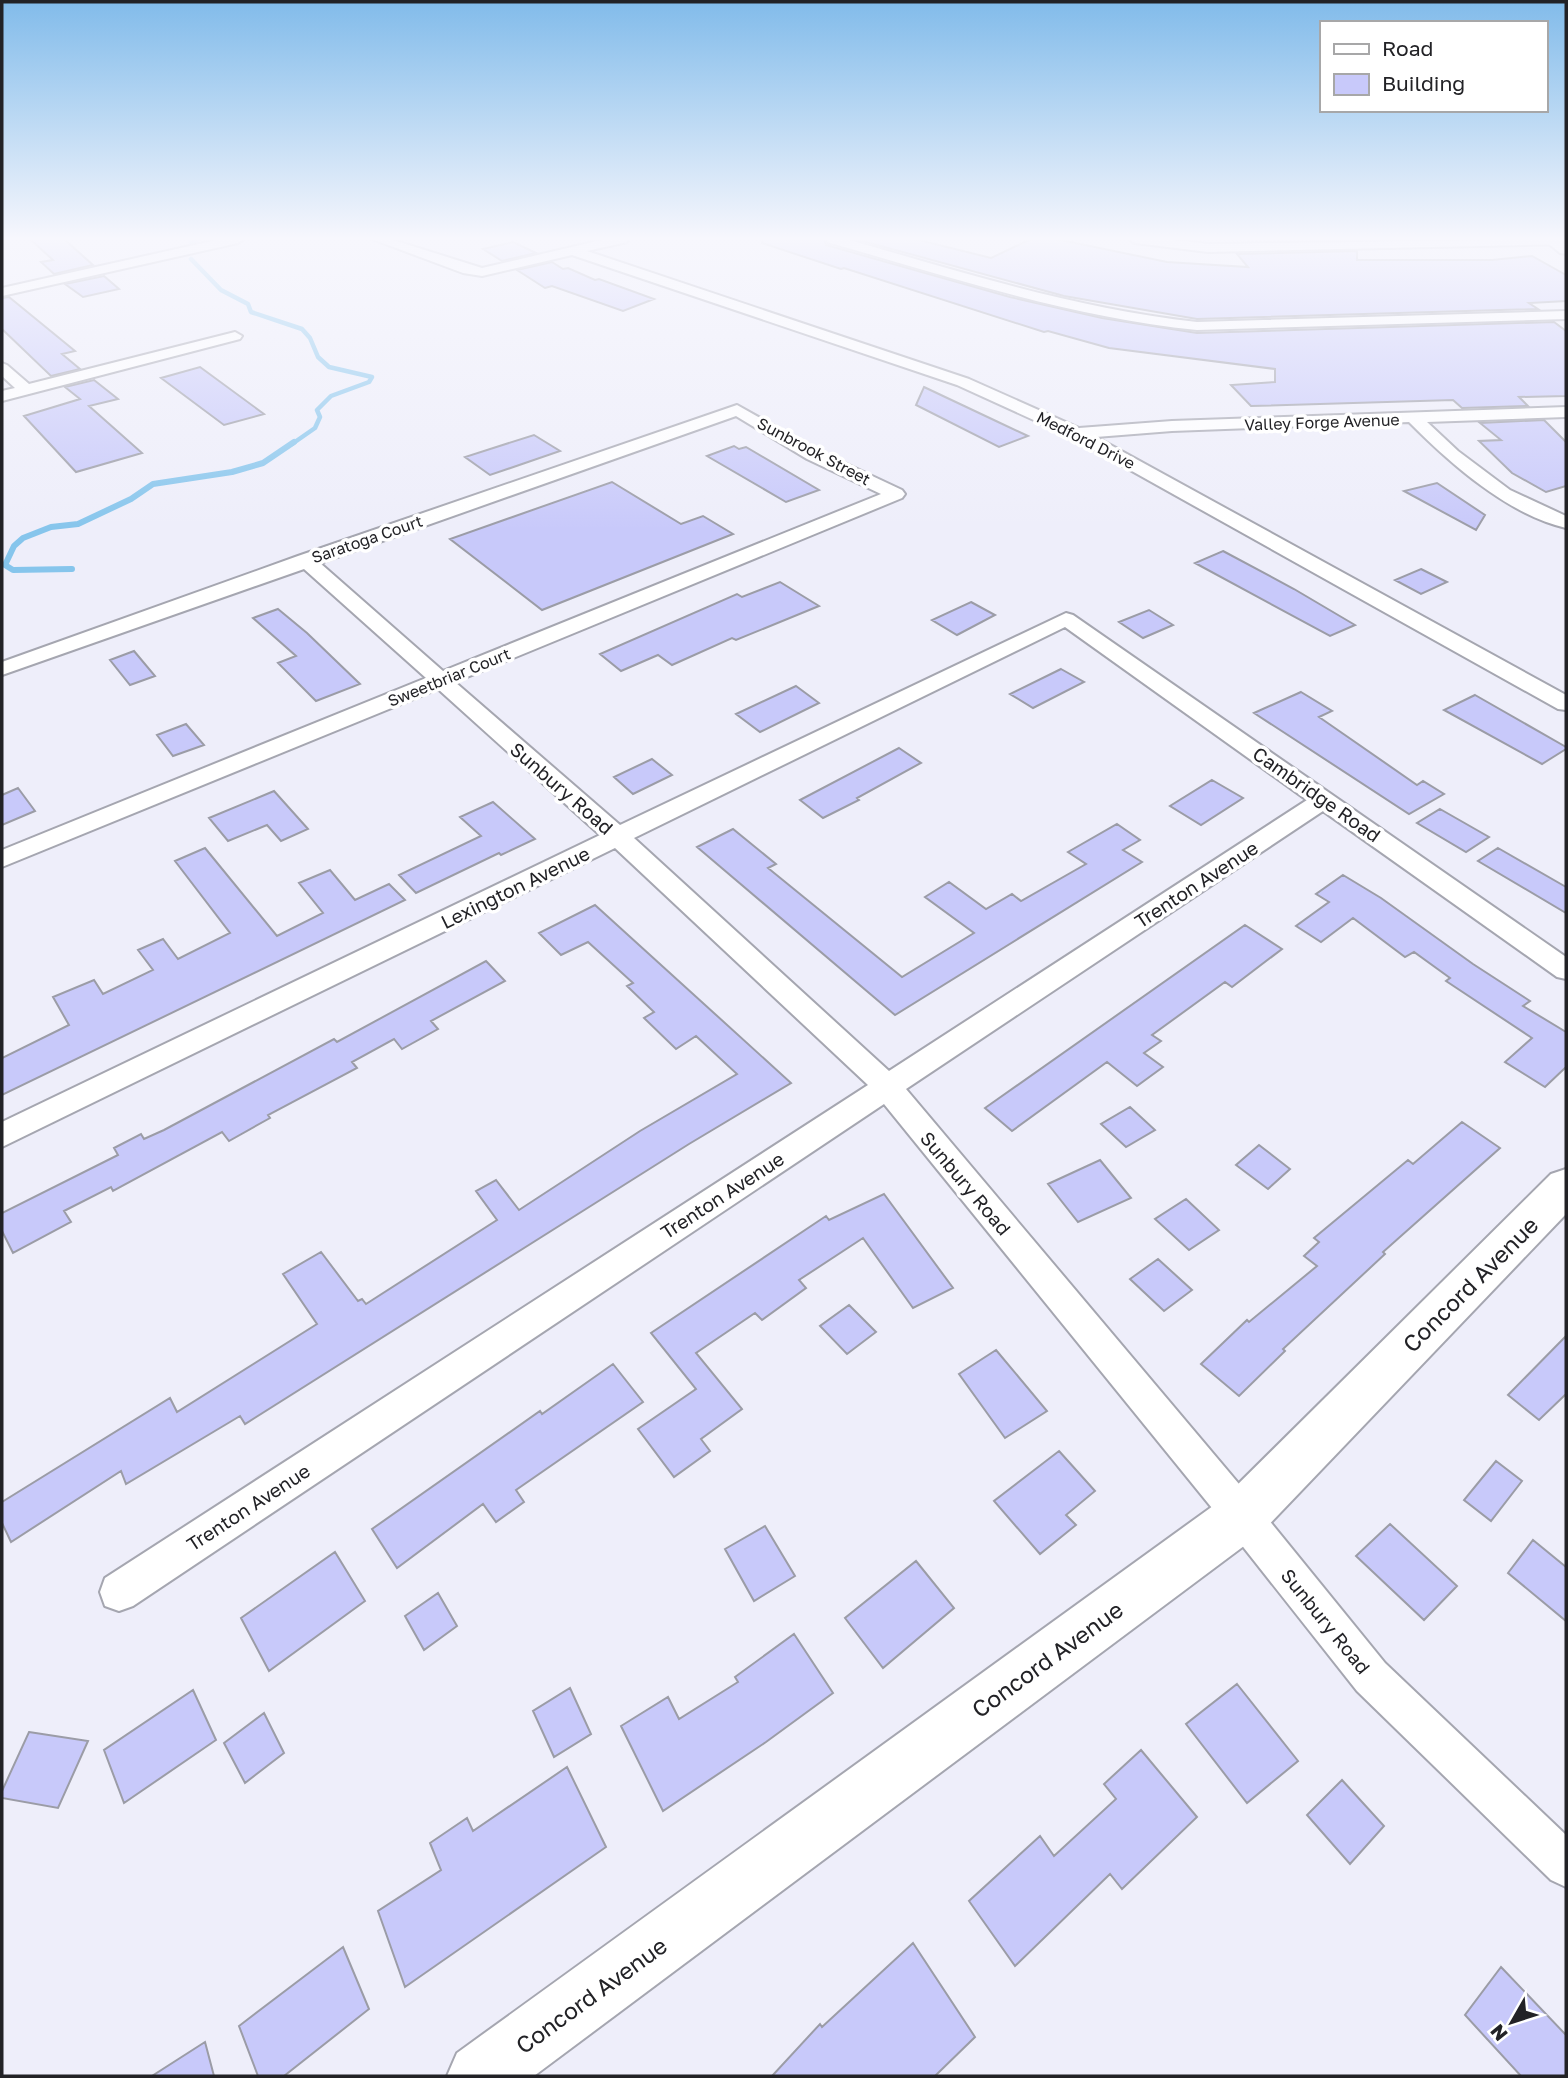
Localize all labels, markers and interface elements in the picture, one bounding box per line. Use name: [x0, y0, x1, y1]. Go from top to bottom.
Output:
legend: [1320, 21, 1547, 112]
text: Road: [1382, 35, 1433, 61]
text: Building: [1382, 70, 1465, 96]
street label: Medford Drive: [1033, 407, 1139, 473]
street label: Valley Forge Avenue: [1244, 409, 1400, 435]
street label: Sunbrook Street: [754, 413, 874, 489]
street label: Saratoga Court: [309, 511, 425, 567]
street label: Sweetbriar Court: [385, 643, 513, 711]
street label: Sunbury Road: [506, 737, 618, 839]
street label: Cambridge Road: [1249, 741, 1385, 847]
street label: Trenton Avenue: [1130, 836, 1262, 932]
street label: Lexington Avenue: [437, 841, 593, 933]
street label: Sunbury Road: [916, 1126, 1016, 1240]
street label: Trenton Avenue: [656, 1147, 788, 1243]
street label: Concord Avenue: [1397, 1211, 1543, 1357]
street label: Trenton Avenue: [182, 1459, 314, 1555]
street label: Sunbury Road: [1277, 1564, 1375, 1678]
street label: Concord Avenue: [966, 1595, 1128, 1723]
street label: Concord Avenue: [510, 1931, 672, 2059]
north arrow: [1477, 1987, 1547, 2057]
text: N: [1485, 2020, 1512, 2046]

